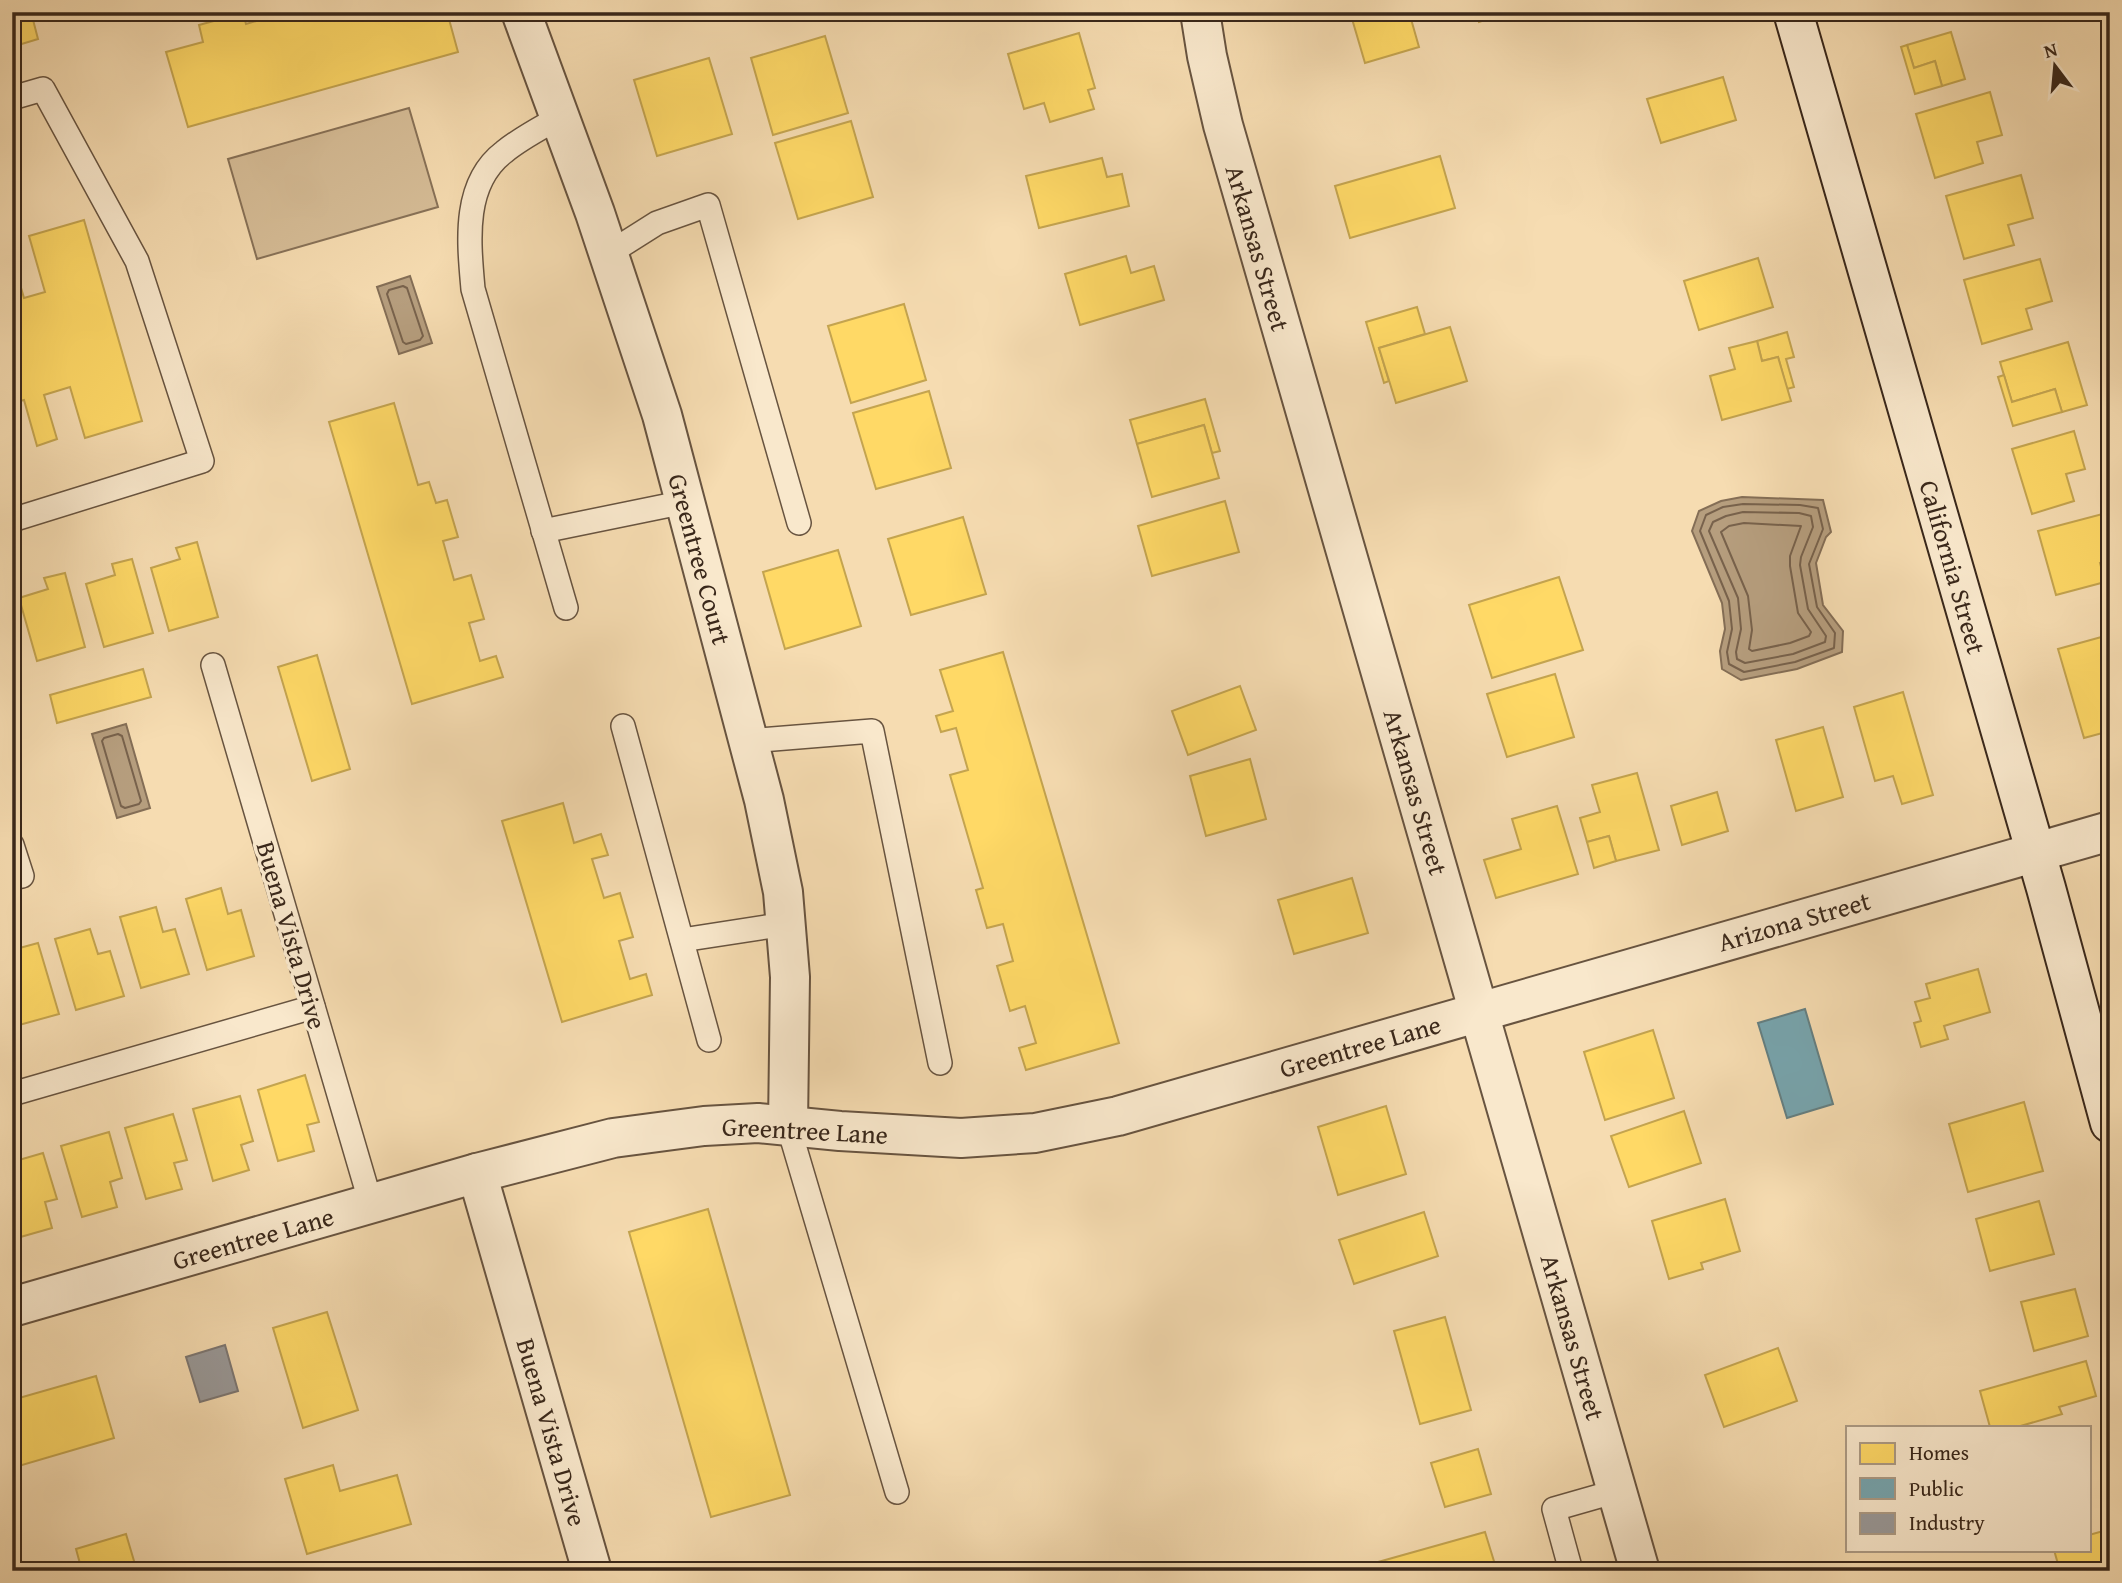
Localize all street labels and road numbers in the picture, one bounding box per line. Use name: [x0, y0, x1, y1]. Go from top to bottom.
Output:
street label: Arkansas Street: [1216, 160, 1300, 336]
street label: Greentree Court: [658, 469, 742, 649]
street label: California Street: [1910, 476, 1996, 658]
street label: Arkansas Street: [1374, 704, 1458, 880]
street label: Buena Vista Drive: [247, 836, 337, 1034]
street label: Arizona Street: [1713, 881, 1875, 961]
street label: Greentree Lane: [1275, 1004, 1445, 1088]
street label: Greentree Lane: [721, 1106, 889, 1154]
street label: Greentree Lane: [168, 1196, 338, 1280]
street label: Arkansas Street: [1531, 1249, 1615, 1425]
street label: Buena Vista Drive: [507, 1333, 597, 1531]

